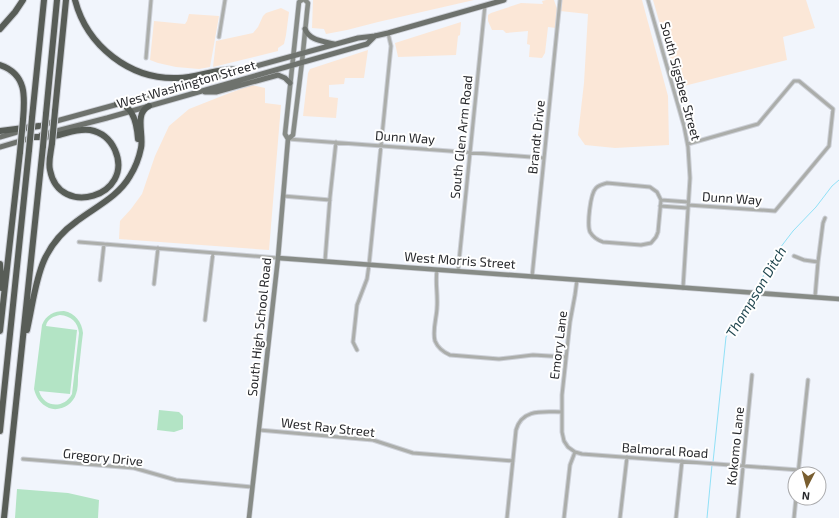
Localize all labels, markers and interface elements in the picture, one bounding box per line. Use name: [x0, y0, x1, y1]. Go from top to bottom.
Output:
street label: South Sigsbee Street: [657, 20, 705, 142]
street label: West Washington Street: [115, 56, 257, 112]
street label: South Glen Arm Road: [447, 74, 475, 200]
street label: Brandt Drive: [524, 99, 548, 175]
street label: Dunn Way: [374, 127, 436, 147]
street label: Dunn Way: [701, 188, 763, 208]
water label: Thompson Ditch: [722, 243, 789, 340]
street label: West Morris Street: [404, 248, 516, 272]
street label: South High School Road: [244, 257, 274, 397]
street label: Emory Lane: [546, 310, 570, 380]
street label: Kokomo Lane: [723, 406, 747, 486]
street label: West Ray Street: [280, 414, 376, 440]
street label: Balmoral Road: [621, 439, 709, 461]
street label: Gregory Drive: [62, 445, 144, 469]
north arrow: [787, 466, 827, 506]
text: N: [801, 490, 811, 503]

